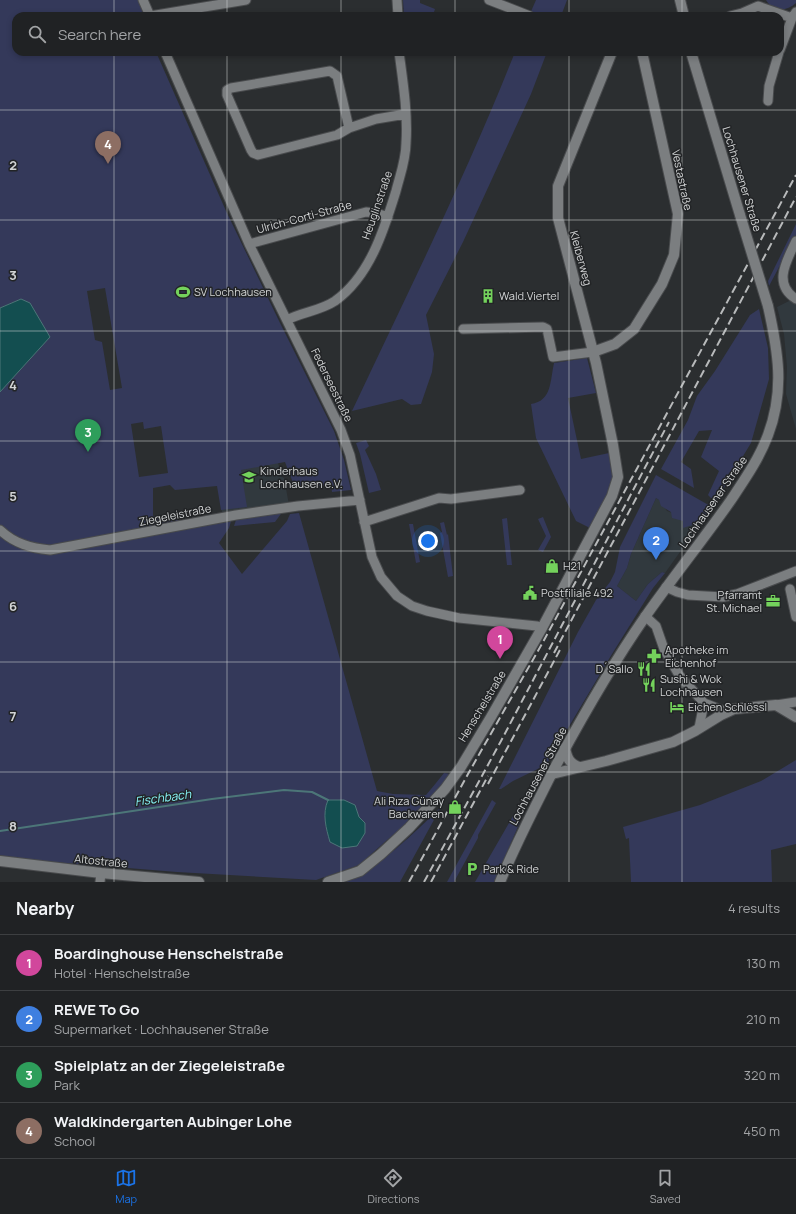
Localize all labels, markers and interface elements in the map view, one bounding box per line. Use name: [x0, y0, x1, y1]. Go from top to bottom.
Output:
search box: [12, 12, 784, 56]
icon: search: [26, 23, 48, 45]
text: Search here: [58, 24, 141, 45]
street label: Lochhausener Straße: [719, 124, 766, 234]
pin: 4: [95, 131, 121, 164]
street label: Vestastraße: [669, 148, 696, 212]
text: 2: [9, 156, 17, 174]
street label: Heuglinstraße: [358, 168, 395, 241]
street label: Ulrich-Corti-Straße: [255, 196, 354, 236]
street label: Kleiberweg: [567, 229, 596, 287]
text: 3: [9, 266, 17, 284]
sports icon: SV Lochhausen: [175, 284, 191, 300]
place label: SV Lochhausen: [194, 284, 272, 299]
building icon: Wald.Viertel: [480, 288, 496, 304]
place label: Wald.Viertel: [499, 288, 559, 303]
street label: Federseestraße: [308, 345, 357, 425]
text: 4: [9, 376, 17, 394]
pin: 3: [75, 419, 101, 452]
street label: Lochhausener Straße: [675, 452, 750, 551]
place label: Kinderhaus Lochhausen e.V.: [260, 463, 342, 491]
school or university icon: Kinderhaus Lochhausen e.V.: [241, 469, 257, 485]
text: 5: [9, 487, 17, 505]
street label: Ziegeleistraße: [137, 500, 213, 529]
pin: 2: [643, 527, 669, 560]
your location: [418, 531, 438, 551]
shop icon: H21: [544, 558, 560, 574]
place label: H21: [563, 558, 581, 573]
public building icon: Postfiliale 492: [522, 585, 538, 601]
place label: Postfiliale 492: [541, 585, 613, 600]
place label: Pfarramt St. Michael: [706, 587, 762, 615]
office icon: Pfarramt St. Michael: [765, 593, 781, 609]
text: 6: [9, 597, 17, 615]
pin: 1: [487, 626, 513, 659]
place label: Apotheke im Eichenhof: [665, 642, 728, 670]
pharmacy icon: Apotheke im Eichenhof: [646, 648, 662, 664]
place label: D´Sallo: [596, 661, 633, 676]
restaurant icon: D´Sallo: [636, 661, 652, 677]
street label: Henschelstraße: [454, 667, 509, 744]
place label: Sushi & Wok Lochhausen: [660, 671, 723, 699]
restaurant icon: Sushi & Wok Lochhausen: [641, 677, 657, 693]
hotel icon: Eichen Schlössl: [669, 699, 685, 715]
place label: Eichen Schlössl: [688, 699, 767, 714]
text: 7: [10, 707, 17, 725]
street label: Lochhausener Straße: [505, 724, 570, 827]
water label: Fischbach: [134, 785, 193, 810]
place label: Ali Rıza Günay Backwaren: [374, 793, 444, 821]
shop icon: Ali Rıza Günay Backwaren: [447, 799, 463, 815]
text: 8: [9, 817, 17, 835]
street label: Altostraße: [74, 850, 129, 871]
parking icon: Park & Ride: [464, 861, 480, 877]
place label: Park & Ride: [483, 861, 540, 876]
text: Nearby: [16, 897, 74, 920]
text: 4 results: [728, 899, 780, 917]
text: Boardinghouse Henschelstraße: [54, 943, 283, 964]
text: 1: [26, 954, 32, 972]
text: 130 m: [746, 954, 780, 972]
text: Hotel · Henschelstraße: [54, 964, 190, 982]
text: REWE To Go: [54, 999, 140, 1020]
text: 2: [25, 1010, 33, 1028]
text: 210 m: [746, 1010, 780, 1028]
text: Supermarket · Lochhausener Straße: [54, 1020, 269, 1038]
text: Spielplatz an der Ziegeleistraße: [54, 1055, 285, 1076]
text: 3: [25, 1066, 33, 1084]
text: 320 m: [744, 1066, 780, 1084]
text: Park: [54, 1076, 80, 1094]
text: Waldkindergarten Aubinger Lohe: [54, 1111, 292, 1132]
text: 4: [25, 1122, 33, 1140]
text: 450 m: [743, 1122, 780, 1140]
text: School: [54, 1132, 95, 1150]
tab: Map: [115, 1167, 137, 1206]
tab: Directions: [367, 1167, 420, 1206]
tab: Saved: [650, 1167, 681, 1206]

